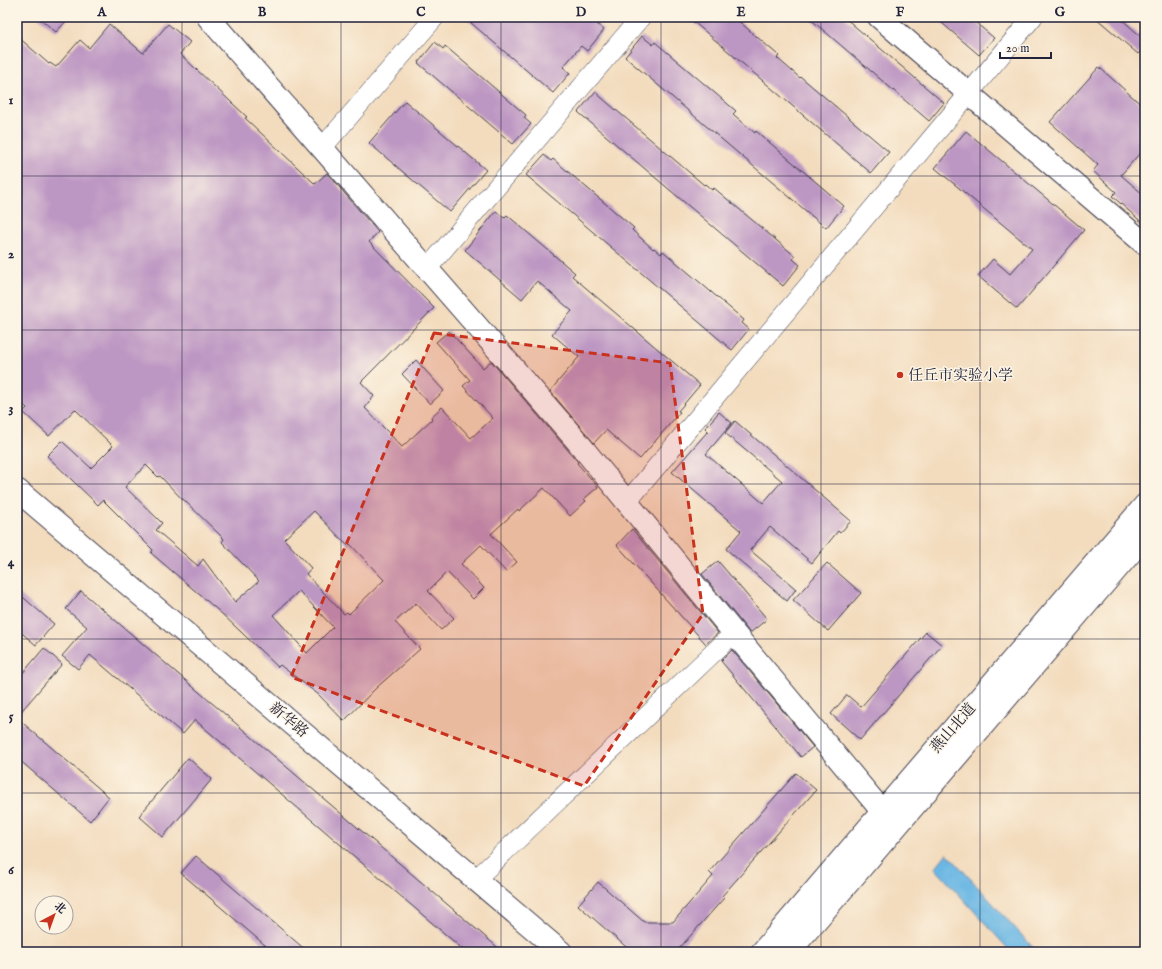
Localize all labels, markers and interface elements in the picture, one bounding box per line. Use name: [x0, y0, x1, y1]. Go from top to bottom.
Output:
text: A: [97, 4, 108, 21]
text: B: [258, 4, 267, 21]
text: C: [416, 4, 426, 21]
text: D: [576, 4, 587, 21]
text: E: [736, 4, 746, 21]
text: F: [896, 4, 905, 21]
text: G: [1055, 4, 1066, 21]
scale bar: [1000, 34, 1051, 60]
text: 20 m: [1006, 41, 1029, 56]
text: 1: [9, 92, 14, 109]
text: 2: [8, 246, 14, 263]
place label: 任丘市实验小学: [908, 366, 1013, 385]
marker: 任丘市实验小学: [895, 370, 905, 380]
text: 3: [9, 400, 14, 417]
text: 4: [8, 554, 15, 571]
street label: 新华路: [266, 698, 312, 742]
street label: 燕山北道: [926, 699, 980, 757]
text: 5: [9, 708, 14, 725]
text: 6: [8, 862, 14, 879]
north arrow: [34, 895, 74, 935]
text: 北: [51, 899, 69, 917]

